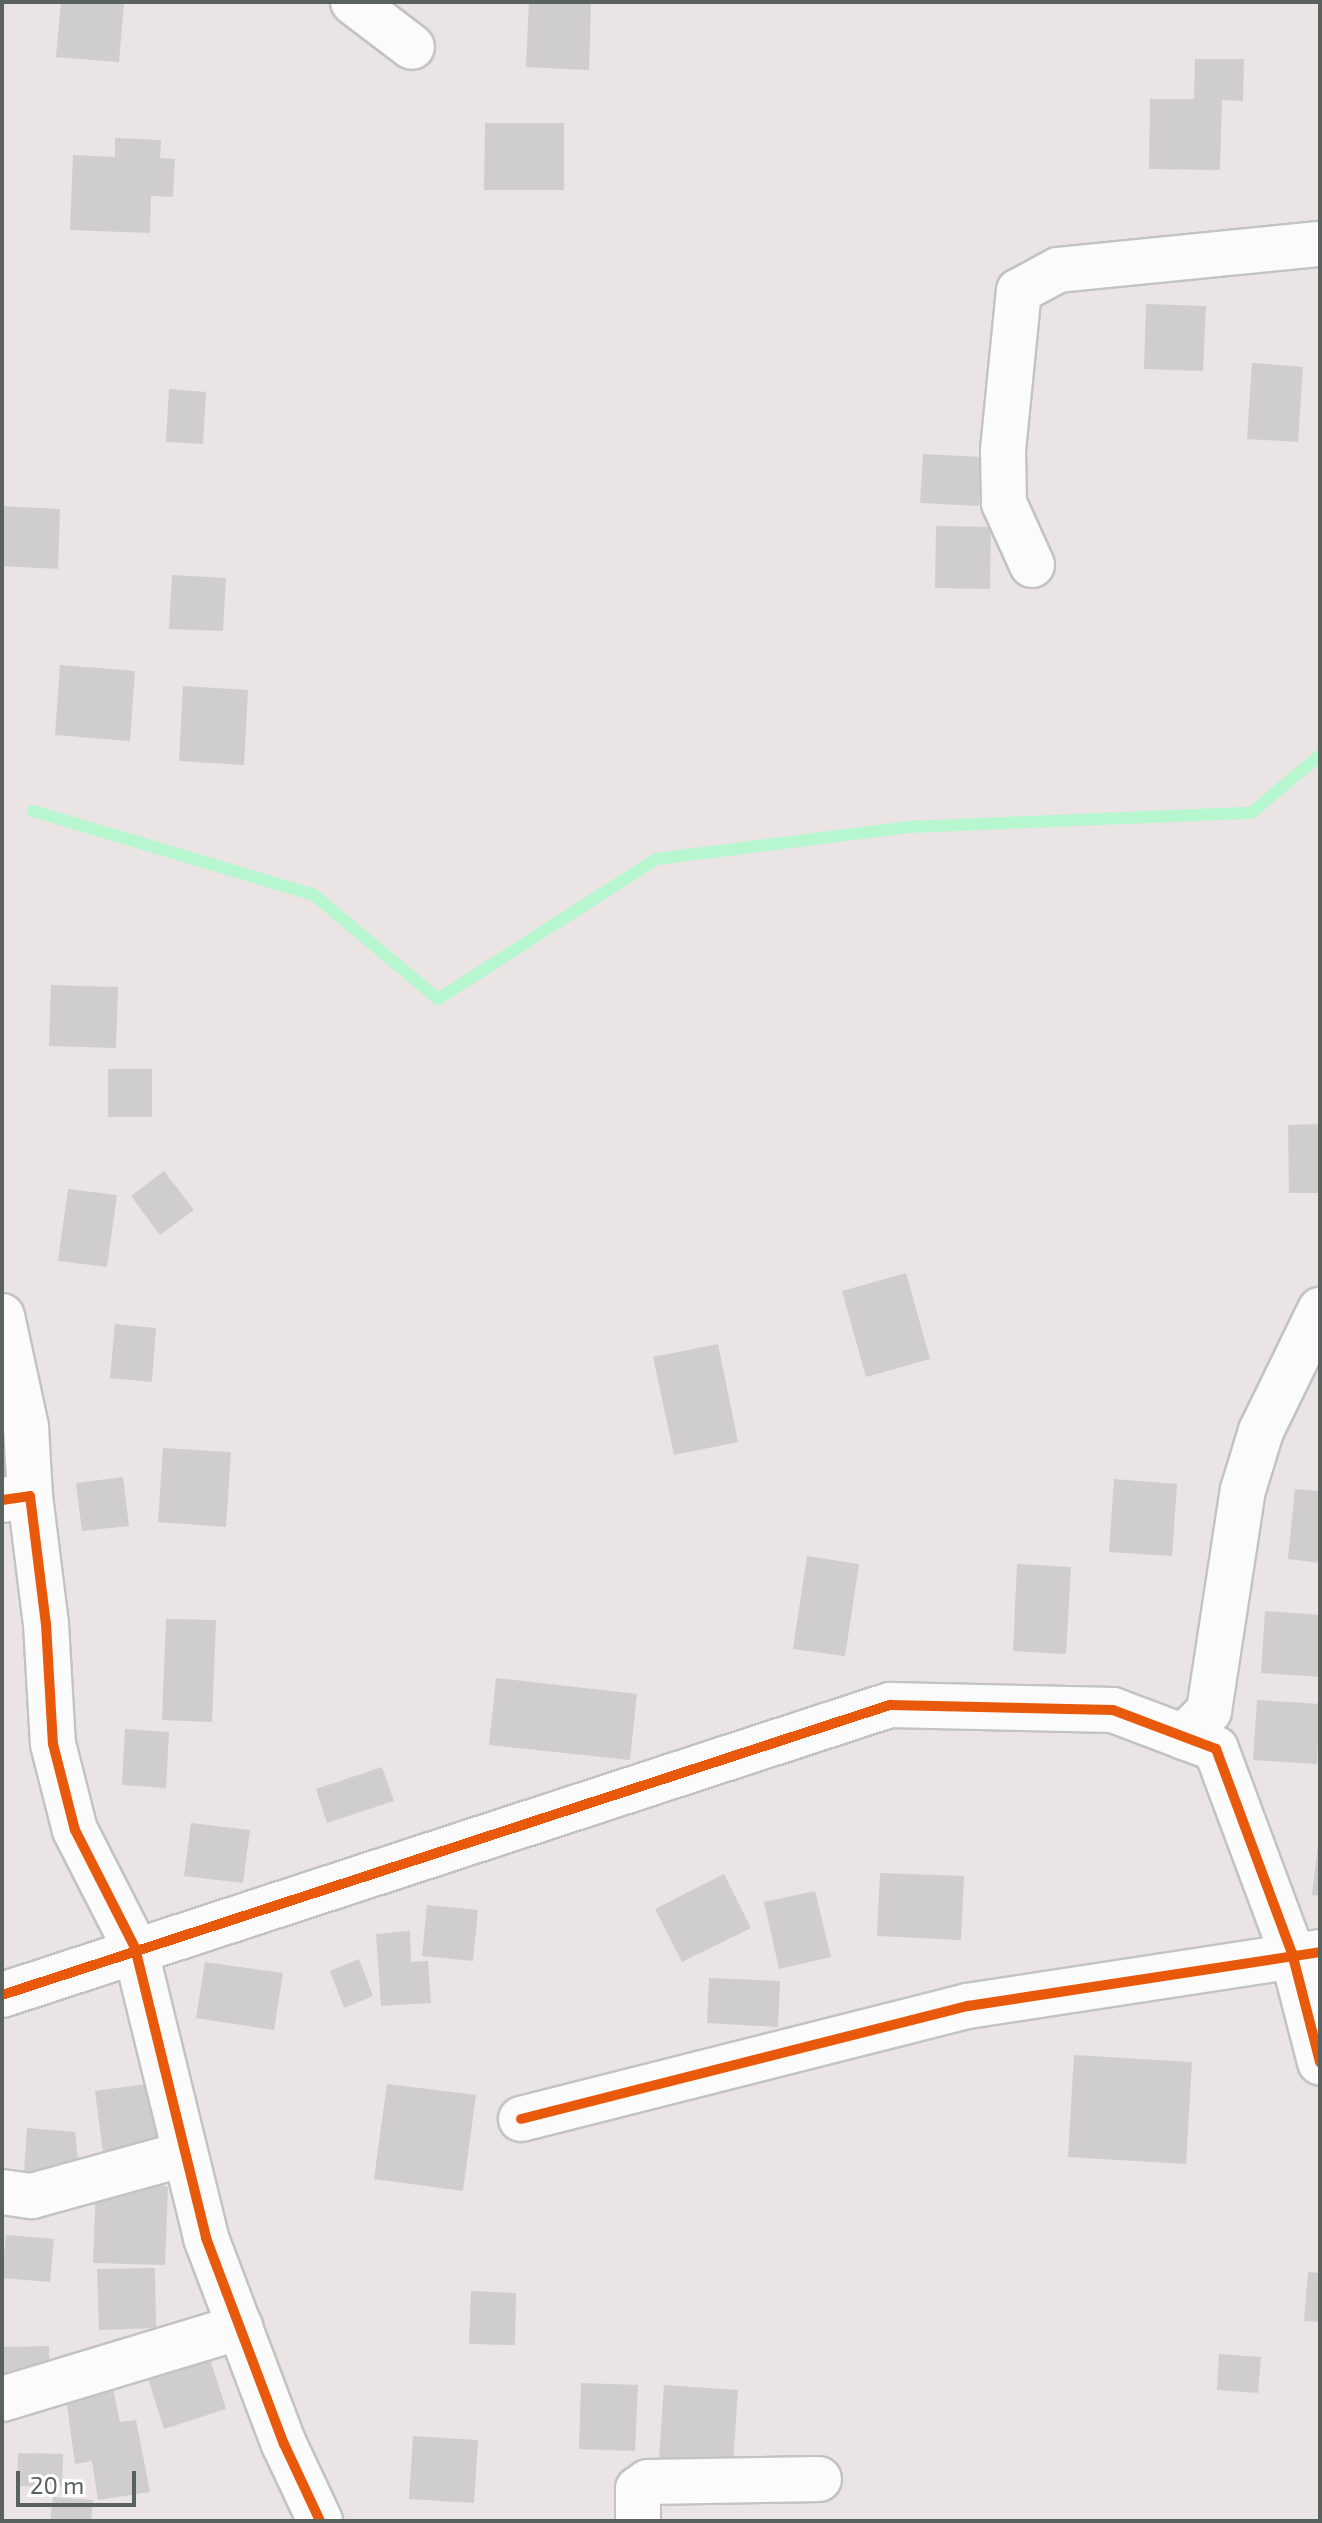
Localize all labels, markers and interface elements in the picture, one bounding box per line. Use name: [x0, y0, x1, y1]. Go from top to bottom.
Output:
scale bar: [20, 2455, 140, 2505]
text: 20 m: [30, 2470, 84, 2499]

